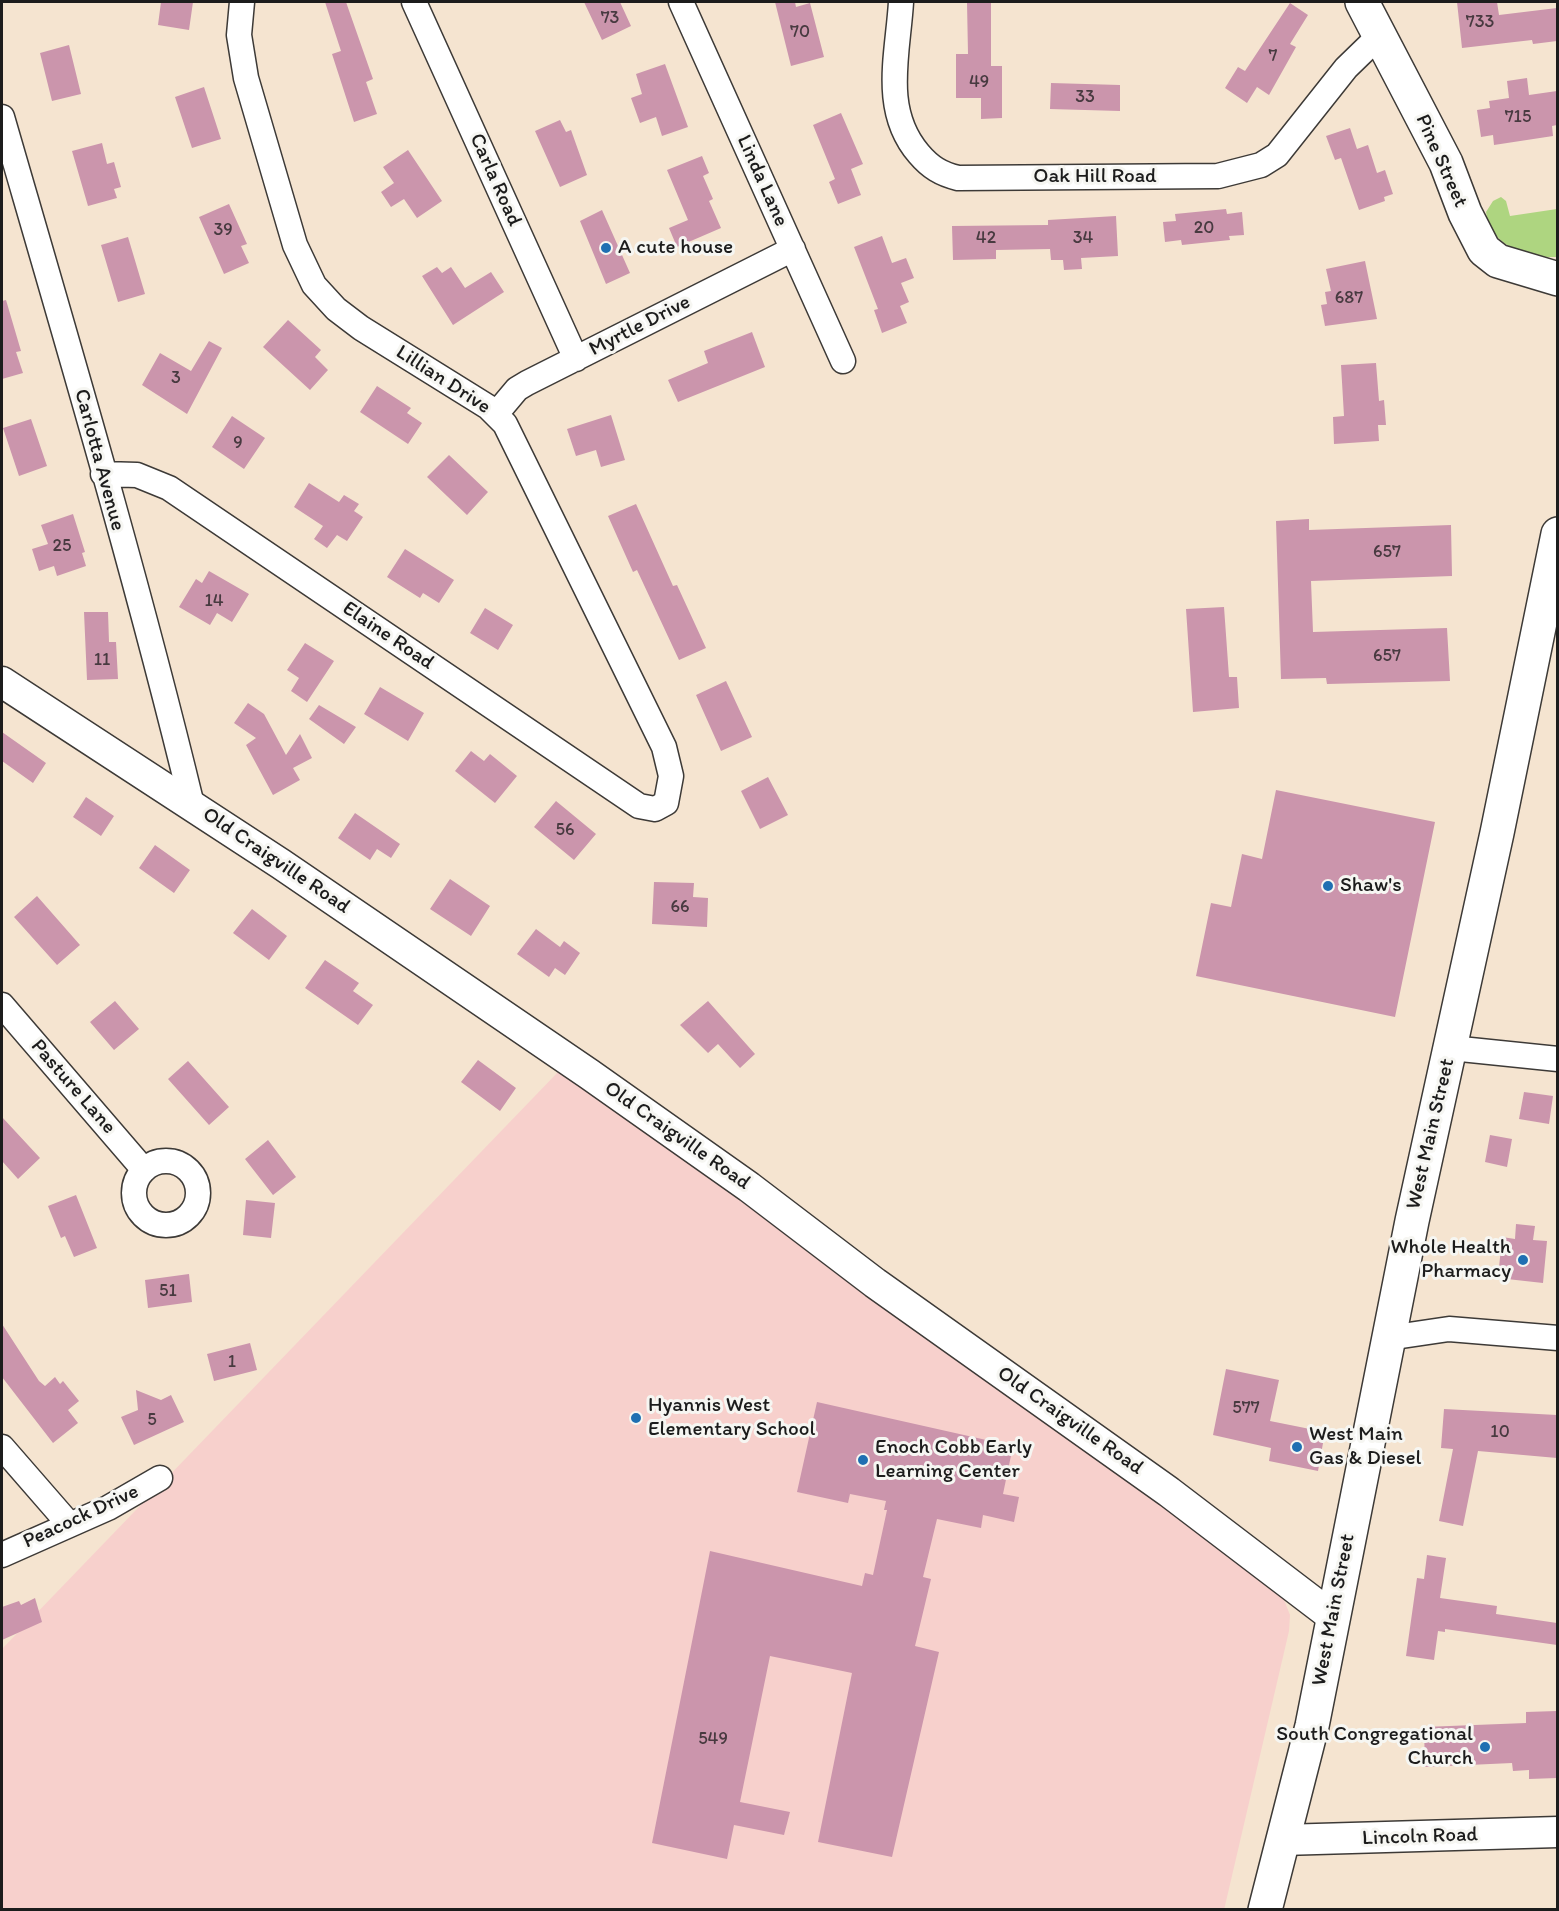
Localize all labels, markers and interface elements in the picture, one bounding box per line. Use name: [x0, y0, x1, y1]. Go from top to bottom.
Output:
house number: 73: [601, 7, 619, 29]
house number: 733: [1466, 11, 1494, 33]
house number: 70: [790, 21, 810, 43]
house number: 7: [1269, 45, 1277, 67]
house number: 49: [969, 71, 989, 93]
house number: 33: [1075, 86, 1095, 108]
house number: 715: [1505, 106, 1531, 128]
street label: Pine Street: [1409, 110, 1473, 212]
street label: Carla Road: [463, 130, 527, 230]
street label: Linda Lane: [731, 131, 793, 231]
street label: Oak Hill Road: [1033, 164, 1157, 190]
house number: 20: [1194, 217, 1214, 239]
house number: 39: [213, 219, 233, 241]
house number: 42: [976, 227, 996, 249]
house number: 34: [1073, 227, 1093, 249]
place label: A cute house: [618, 235, 733, 261]
marker: A cute house: [599, 241, 613, 255]
house number: 687: [1335, 287, 1363, 309]
street label: Myrtle Drive: [585, 290, 695, 362]
street label: Lillian Drive: [391, 340, 495, 420]
house number: 3: [171, 367, 181, 389]
street label: Carlotta Avenue: [68, 386, 130, 534]
house number: 9: [233, 432, 243, 454]
house number: 25: [53, 535, 71, 557]
house number: 657: [1373, 541, 1401, 563]
house number: 14: [204, 590, 224, 612]
street label: Elaine Road: [337, 596, 439, 676]
house number: 657: [1373, 645, 1401, 667]
house number: 11: [94, 649, 110, 671]
street label: Old Craigville Road: [197, 802, 355, 920]
house number: 56: [556, 819, 574, 841]
place label: Shaw's: [1340, 873, 1402, 899]
marker: Shaw's: [1321, 879, 1335, 893]
house number: 66: [670, 896, 690, 918]
street label: Pasture Lane: [25, 1034, 121, 1140]
street label: West Main Street: [1401, 1056, 1461, 1212]
street label: Old Craigville Road: [599, 1076, 755, 1196]
place label: Whole Health Pharmacy: [1391, 1235, 1511, 1285]
marker: Whole Health Pharmacy: [1516, 1253, 1530, 1267]
house number: 51: [159, 1280, 177, 1302]
house number: 1: [228, 1351, 236, 1373]
street label: Old Craigville Road: [992, 1361, 1148, 1481]
place label: Hyannis West Elementary School: [648, 1393, 815, 1443]
house number: 577: [1232, 1397, 1260, 1419]
house number: 5: [147, 1409, 157, 1431]
marker: Hyannis West Elementary School: [629, 1411, 643, 1425]
house number: 10: [1490, 1421, 1510, 1443]
place label: West Main Gas & Diesel: [1309, 1422, 1421, 1472]
place label: Enoch Cobb Early Learning Center: [875, 1435, 1032, 1485]
marker: West Main Gas & Diesel: [1290, 1440, 1304, 1454]
marker: Enoch Cobb Early Learning Center: [856, 1453, 870, 1467]
street label: Peacock Drive: [19, 1479, 143, 1555]
street label: West Main Street: [1307, 1532, 1361, 1688]
place label: South Congregational Church: [1276, 1722, 1473, 1772]
house number: 549: [698, 1728, 728, 1750]
marker: South Congregational Church: [1478, 1740, 1492, 1754]
street label: Lincoln Road: [1362, 1822, 1478, 1852]

